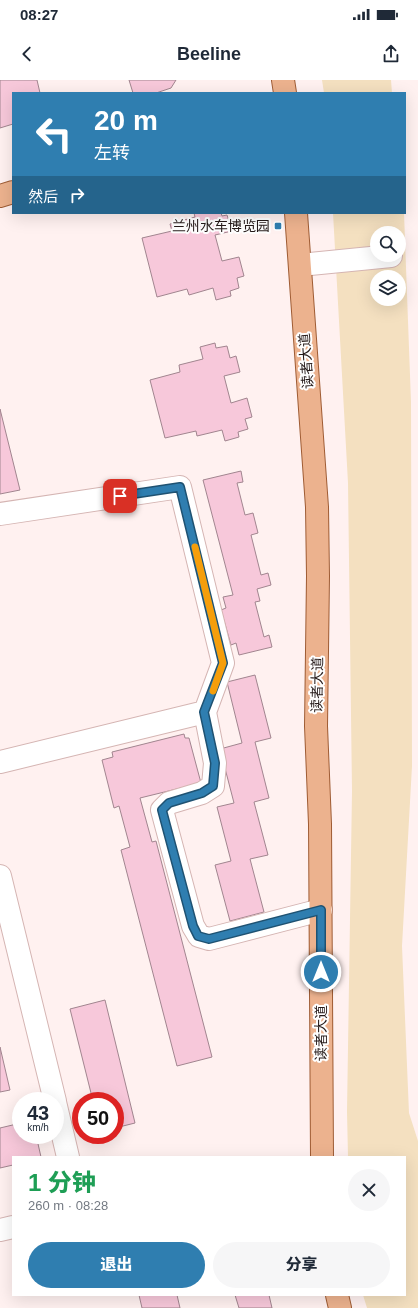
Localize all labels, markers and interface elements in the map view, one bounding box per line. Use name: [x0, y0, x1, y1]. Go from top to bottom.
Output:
text: 08:27: [20, 6, 58, 23]
icon: back: [16, 43, 38, 65]
icon: share: [380, 43, 402, 65]
text: Beeline: [177, 44, 241, 64]
text: 20 m: [94, 105, 158, 136]
icon: left: [28, 108, 80, 160]
text: 左转: [94, 143, 130, 163]
icon: right: [66, 184, 88, 206]
text: 然后: [28, 188, 58, 205]
place label: 兰州水车博览园: [172, 218, 270, 234]
marker: 兰州水车博览园: [273, 221, 283, 231]
map controls: [370, 226, 406, 306]
button: search: [370, 226, 406, 262]
button: layers: [370, 270, 406, 306]
street label: 读者大道: [296, 333, 316, 389]
pin: [103, 479, 137, 513]
icon: arrive: [109, 485, 131, 507]
street label: 读者大道: [309, 657, 325, 713]
position arrow: [300, 951, 342, 993]
street label: 读者大道: [313, 1005, 329, 1061]
speed limit sign: 50: [72, 1092, 124, 1144]
text: 43: [27, 1102, 49, 1124]
text: km/h: [27, 1122, 49, 1133]
text: 1 分钟: [28, 1169, 96, 1196]
button: close: [348, 1169, 390, 1211]
text: 260 m · 08:28: [28, 1198, 108, 1213]
button: 退出: [28, 1242, 205, 1288]
button: 分享: [213, 1242, 390, 1288]

